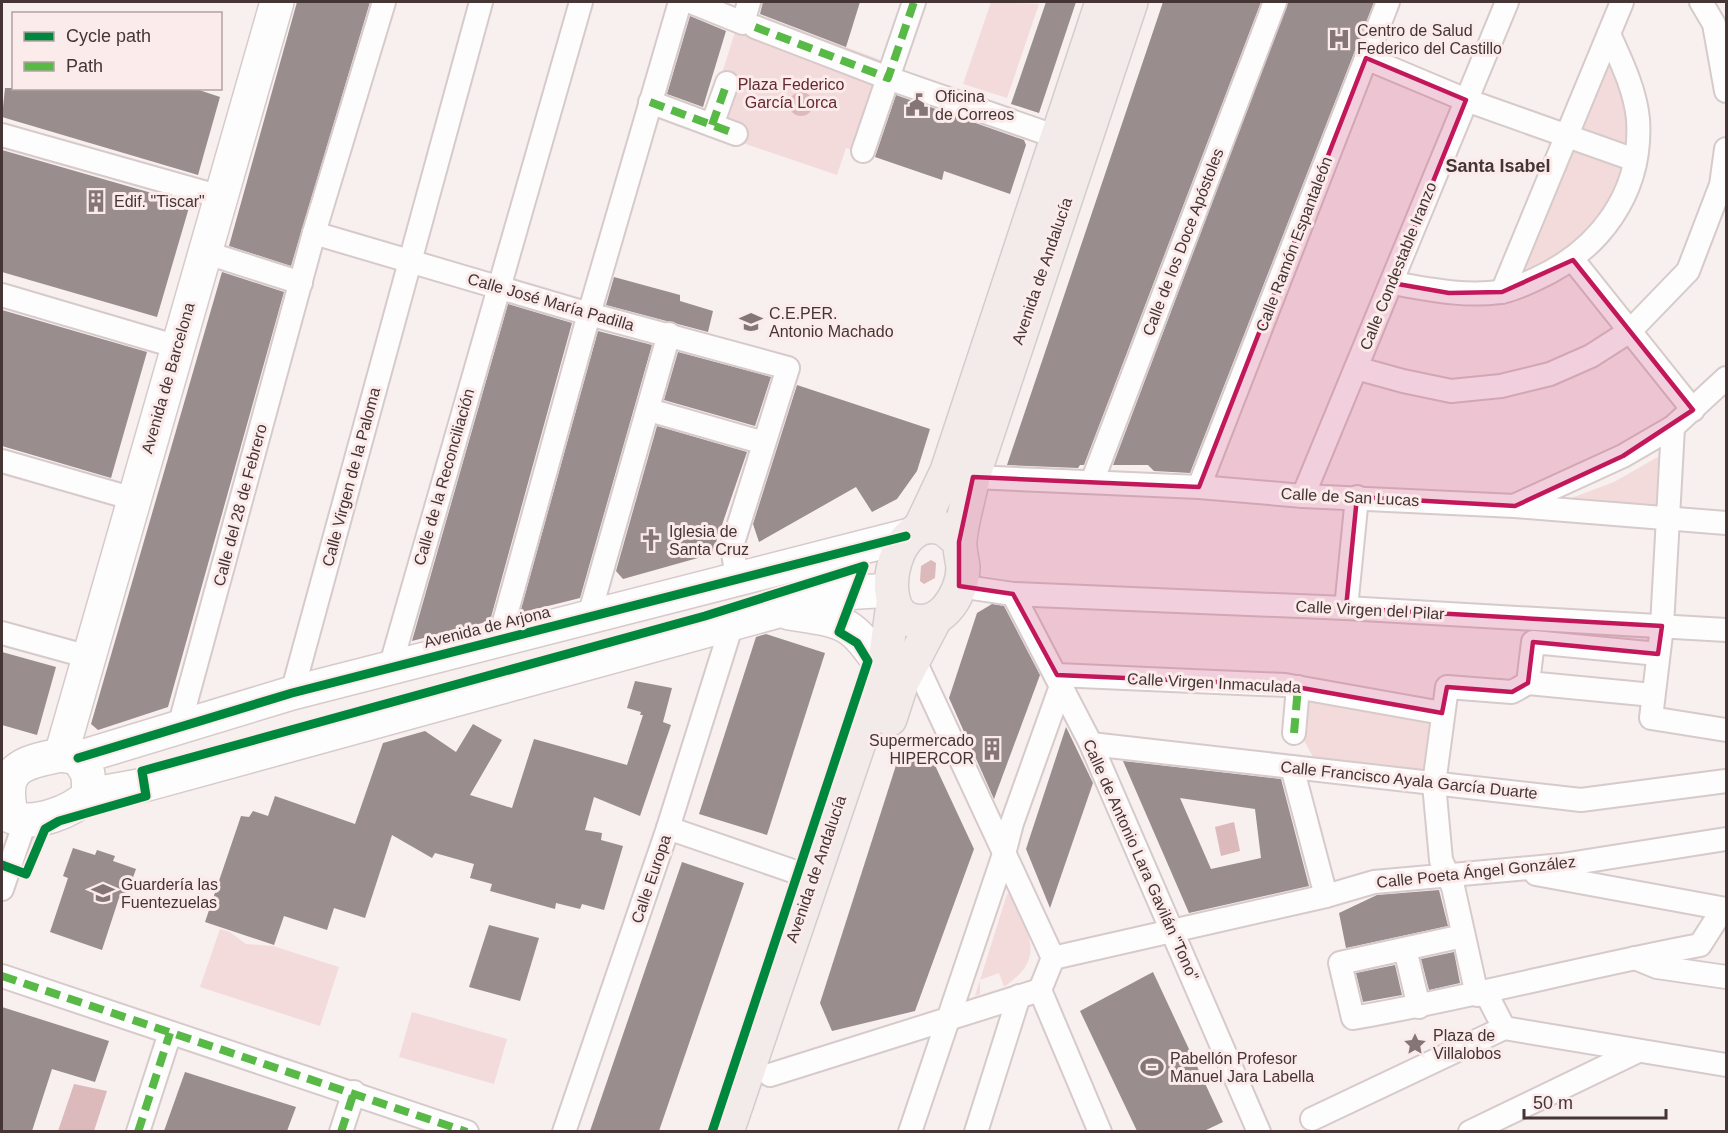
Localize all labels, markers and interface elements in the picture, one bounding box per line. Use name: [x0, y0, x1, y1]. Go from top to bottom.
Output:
legend: [12, 12, 222, 90]
place label: Centro de Salud Federico del Castillo: [1357, 22, 1502, 57]
text: Cycle path: [66, 26, 151, 46]
hospital icon: Centro de Salud Federico del Castillo: [1326, 26, 1352, 52]
text: Path: [66, 56, 103, 76]
park label: Plaza Federico García Lorca: [738, 76, 844, 111]
place label: Oficina de Correos: [935, 88, 1014, 123]
public building icon: Oficina de Correos: [904, 92, 930, 118]
street label: Calle de los Doce Apóstoles: [1139, 146, 1227, 338]
street label: Calle Ramón Espantaleón: [1253, 154, 1335, 334]
district label: Santa Isabel: [1445, 156, 1551, 176]
street label: Calle Condestable Iranzo: [1356, 179, 1440, 352]
building icon: Edif. "Tiscar": [83, 188, 109, 214]
place label: Edif. "Tiscar": [114, 193, 205, 210]
street label: Avenida de Andalucía: [1009, 195, 1075, 347]
street label: Calle José María Padilla: [466, 270, 636, 334]
street label: Avenida de Barcelona: [138, 300, 198, 455]
place label: C.E.PER. Antonio Machado: [769, 305, 894, 340]
school or university icon: C.E.PER. Antonio Machado: [738, 309, 764, 335]
street label: Calle Virgen de la Paloma: [319, 385, 383, 568]
street label: Calle de la Reconciliación: [411, 387, 477, 567]
street label: Calle del 28 de Febrero: [210, 422, 270, 588]
street label: Calle de San Lucas: [1280, 485, 1420, 509]
place label: Iglesia de Santa Cruz: [669, 523, 749, 558]
church icon: Iglesia de Santa Cruz: [638, 527, 664, 553]
street label: Calle Virgen del Pilar: [1295, 598, 1446, 622]
street label: Avenida de Arjona: [422, 603, 552, 651]
street label: Calle Virgen Inmaculada: [1127, 670, 1301, 696]
place label: Supermercado HIPERCOR: [869, 732, 974, 767]
building icon: Supermercado HIPERCOR: [979, 736, 1005, 762]
street label: Calle de Antonio Lara Gavilán "Tono": [1080, 737, 1202, 983]
street label: Calle Francisco Ayala García Duarte: [1280, 758, 1539, 802]
street label: Avenida de Andalucía: [783, 793, 849, 945]
street label: Calle Europa: [628, 832, 674, 925]
street label: Calle Poeta Ángel González: [1375, 852, 1576, 891]
place label: Guardería las Fuentezuelas: [121, 876, 218, 911]
school or university icon: Guardería las Fuentezuelas: [90, 880, 116, 906]
place label: Plaza de Villalobos: [1433, 1027, 1501, 1062]
place icon: Plaza de Villalobos: [1402, 1031, 1428, 1057]
place label: Pabellón Profesor Manuel Jara Labella: [1170, 1050, 1314, 1085]
sports icon: Pabellón Profesor Manuel Jara Labella: [1139, 1054, 1165, 1080]
scale bar: [1524, 1082, 1666, 1120]
text: 50 m: [1533, 1093, 1573, 1113]

